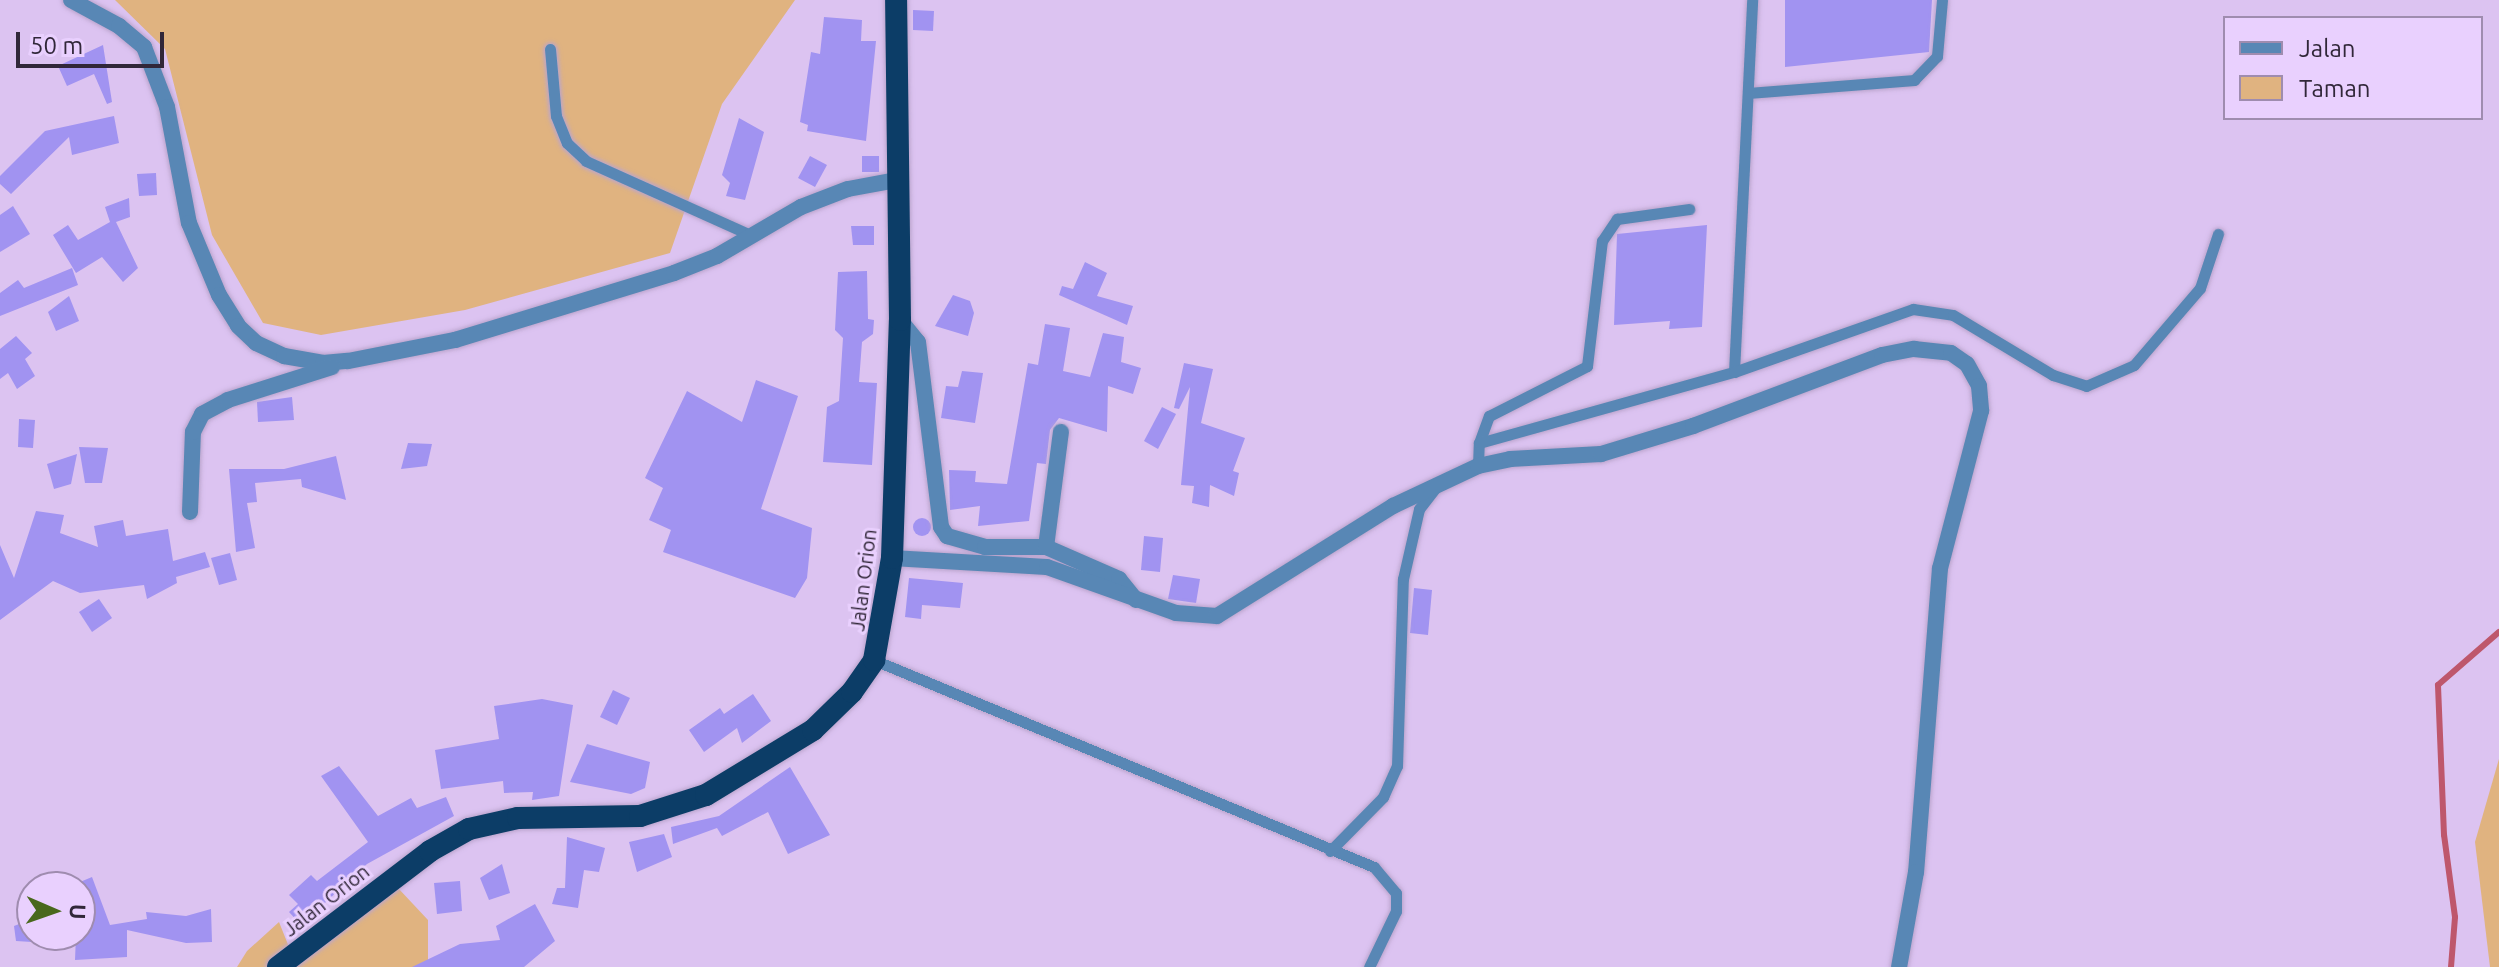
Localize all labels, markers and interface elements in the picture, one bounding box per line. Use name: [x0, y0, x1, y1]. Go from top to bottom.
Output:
scale bar: [20, 16, 168, 66]
legend: [2223, 16, 2483, 120]
text: 50 m: [30, 32, 83, 59]
text: Jalan: [2299, 35, 2356, 62]
text: Taman: [2299, 75, 2371, 102]
street label: Jalan Orion: [845, 528, 881, 632]
street label: Jalan Orion: [278, 859, 374, 941]
north arrow: [16, 871, 96, 951]
text: U: [66, 904, 91, 920]

